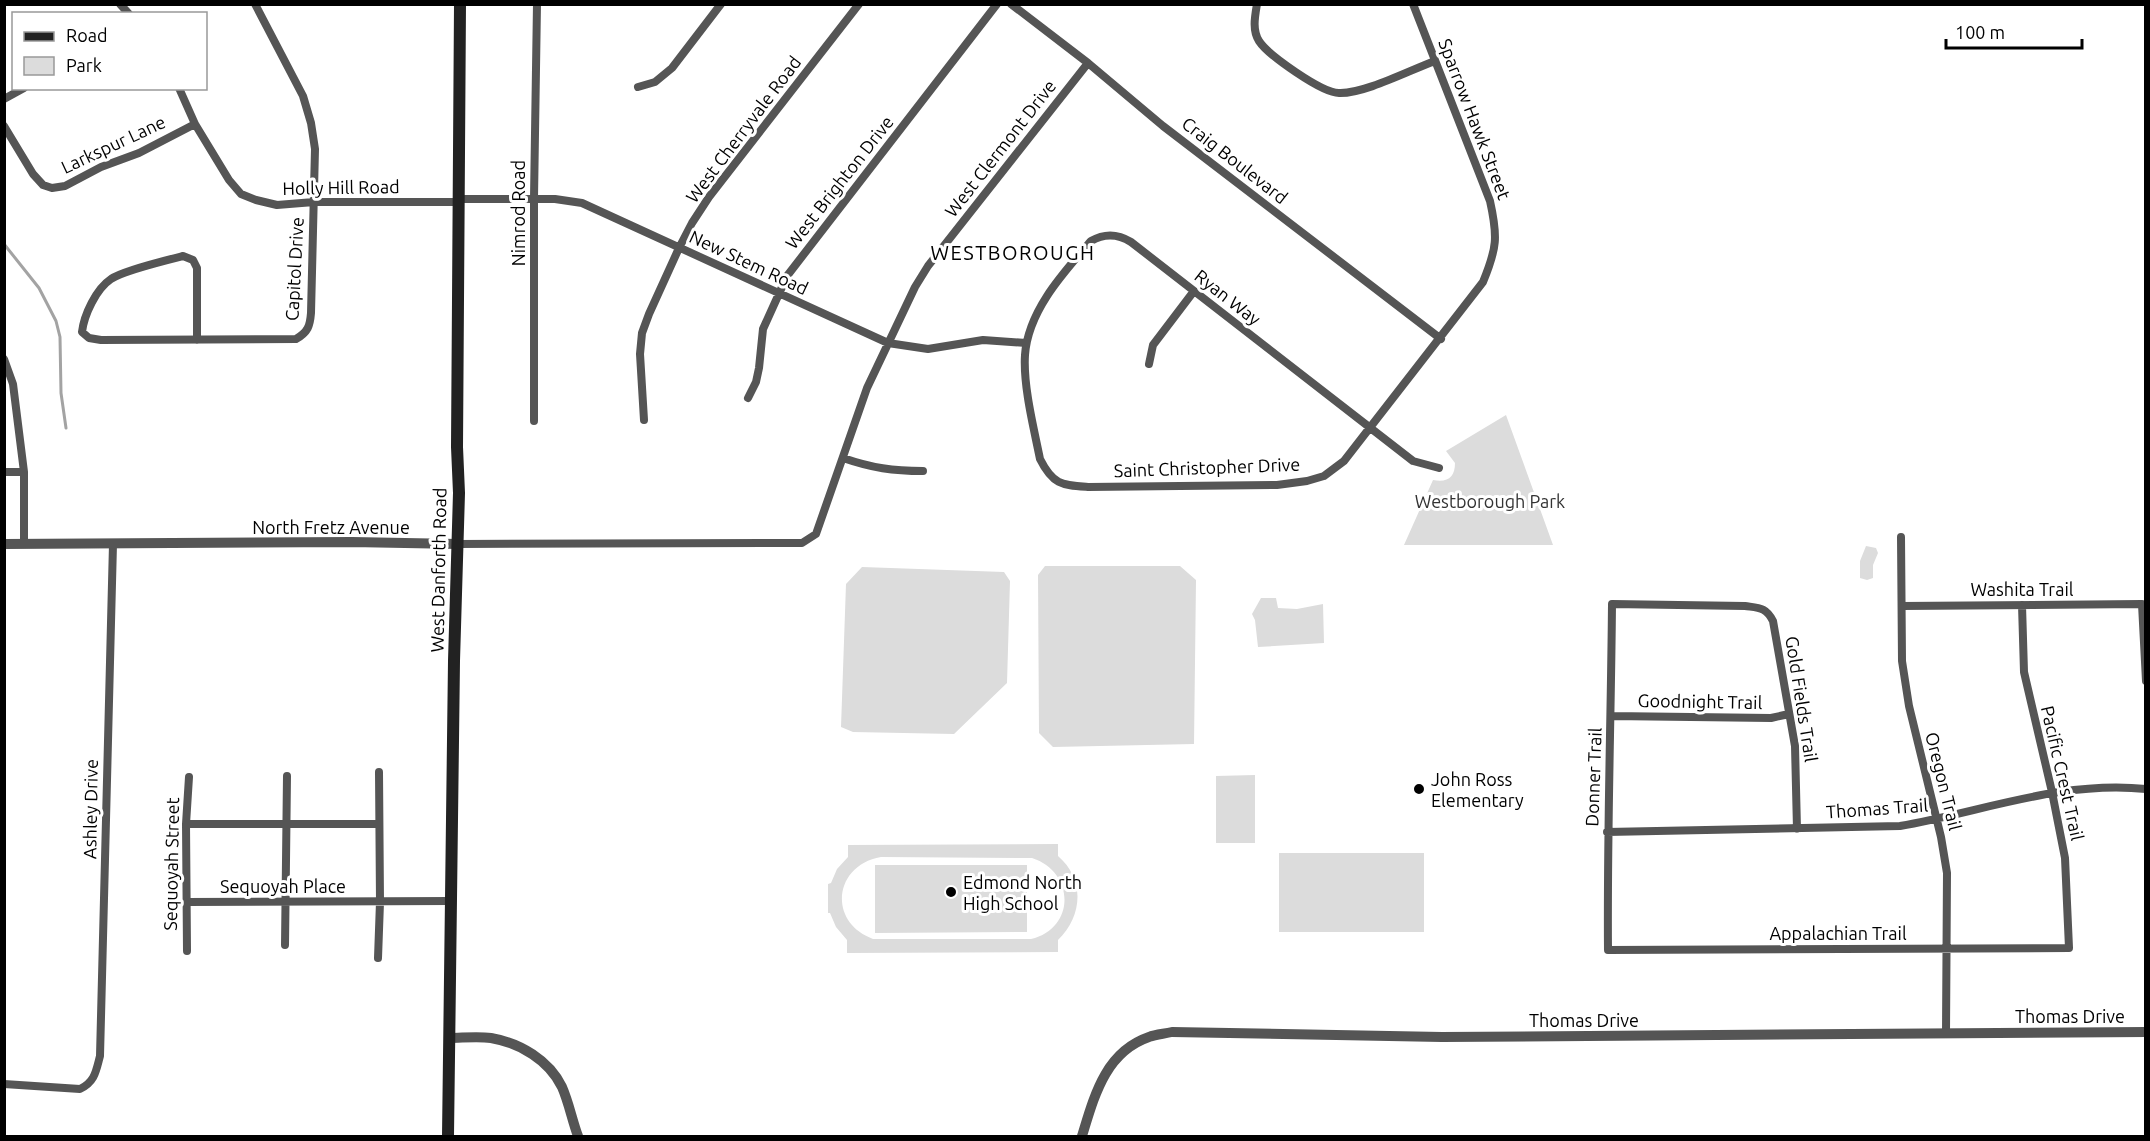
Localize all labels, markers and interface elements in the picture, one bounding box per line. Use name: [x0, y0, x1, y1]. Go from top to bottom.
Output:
legend: [12, 12, 207, 90]
scale bar: [1946, 12, 2082, 50]
text: 100 m: [1955, 22, 2005, 42]
text: Road: [66, 25, 108, 45]
street label: Sparrow Hawk Street: [1435, 36, 1515, 202]
street label: West Cherryvale Road: [681, 52, 805, 206]
text: Park: [66, 55, 102, 75]
street label: West Clermont Drive: [940, 76, 1060, 220]
street label: Larkspur Lane: [58, 111, 168, 177]
street label: West Brighton Drive: [781, 112, 897, 252]
street label: Craig Boulevard: [1178, 113, 1292, 207]
street label: Nimrod Road: [508, 160, 528, 266]
street label: Holly Hill Road: [282, 176, 400, 198]
street label: Capitol Drive: [281, 216, 307, 322]
street label: New Stem Road: [687, 226, 811, 298]
district label: WESTBOROUGH: [931, 241, 1095, 264]
street label: Ryan Way: [1191, 265, 1265, 329]
street label: Saint Christopher Drive: [1113, 454, 1301, 480]
street label: West Danforth Road: [427, 487, 449, 653]
park label: Westborough Park: [1415, 491, 1565, 511]
street label: North Fretz Avenue: [252, 517, 410, 537]
street label: Washita Trail: [1971, 579, 2074, 599]
street label: Gold Fields Trail: [1782, 635, 1822, 764]
street label: Goodnight Trail: [1638, 690, 1763, 712]
street label: Pacific Crest Trail: [2038, 704, 2088, 843]
street label: Donner Trail: [1581, 727, 1605, 827]
street label: Oregon Trail: [1922, 730, 1966, 832]
street label: Ashley Drive: [79, 759, 101, 859]
place label: John Ross Elementary: [1431, 769, 1524, 810]
marker: John Ross Elementary: [1412, 782, 1426, 796]
street label: Thomas Trail: [1825, 794, 1929, 822]
street label: Sequoyah Street: [160, 797, 182, 931]
place label: Edmond North High School: [963, 872, 1082, 913]
street label: Sequoyah Place: [220, 876, 346, 896]
marker: Edmond North High School: [944, 885, 958, 899]
street label: Appalachian Trail: [1769, 923, 1907, 943]
street label: Thomas Drive: [2015, 1006, 2125, 1026]
street label: Thomas Drive: [1529, 1010, 1639, 1030]

